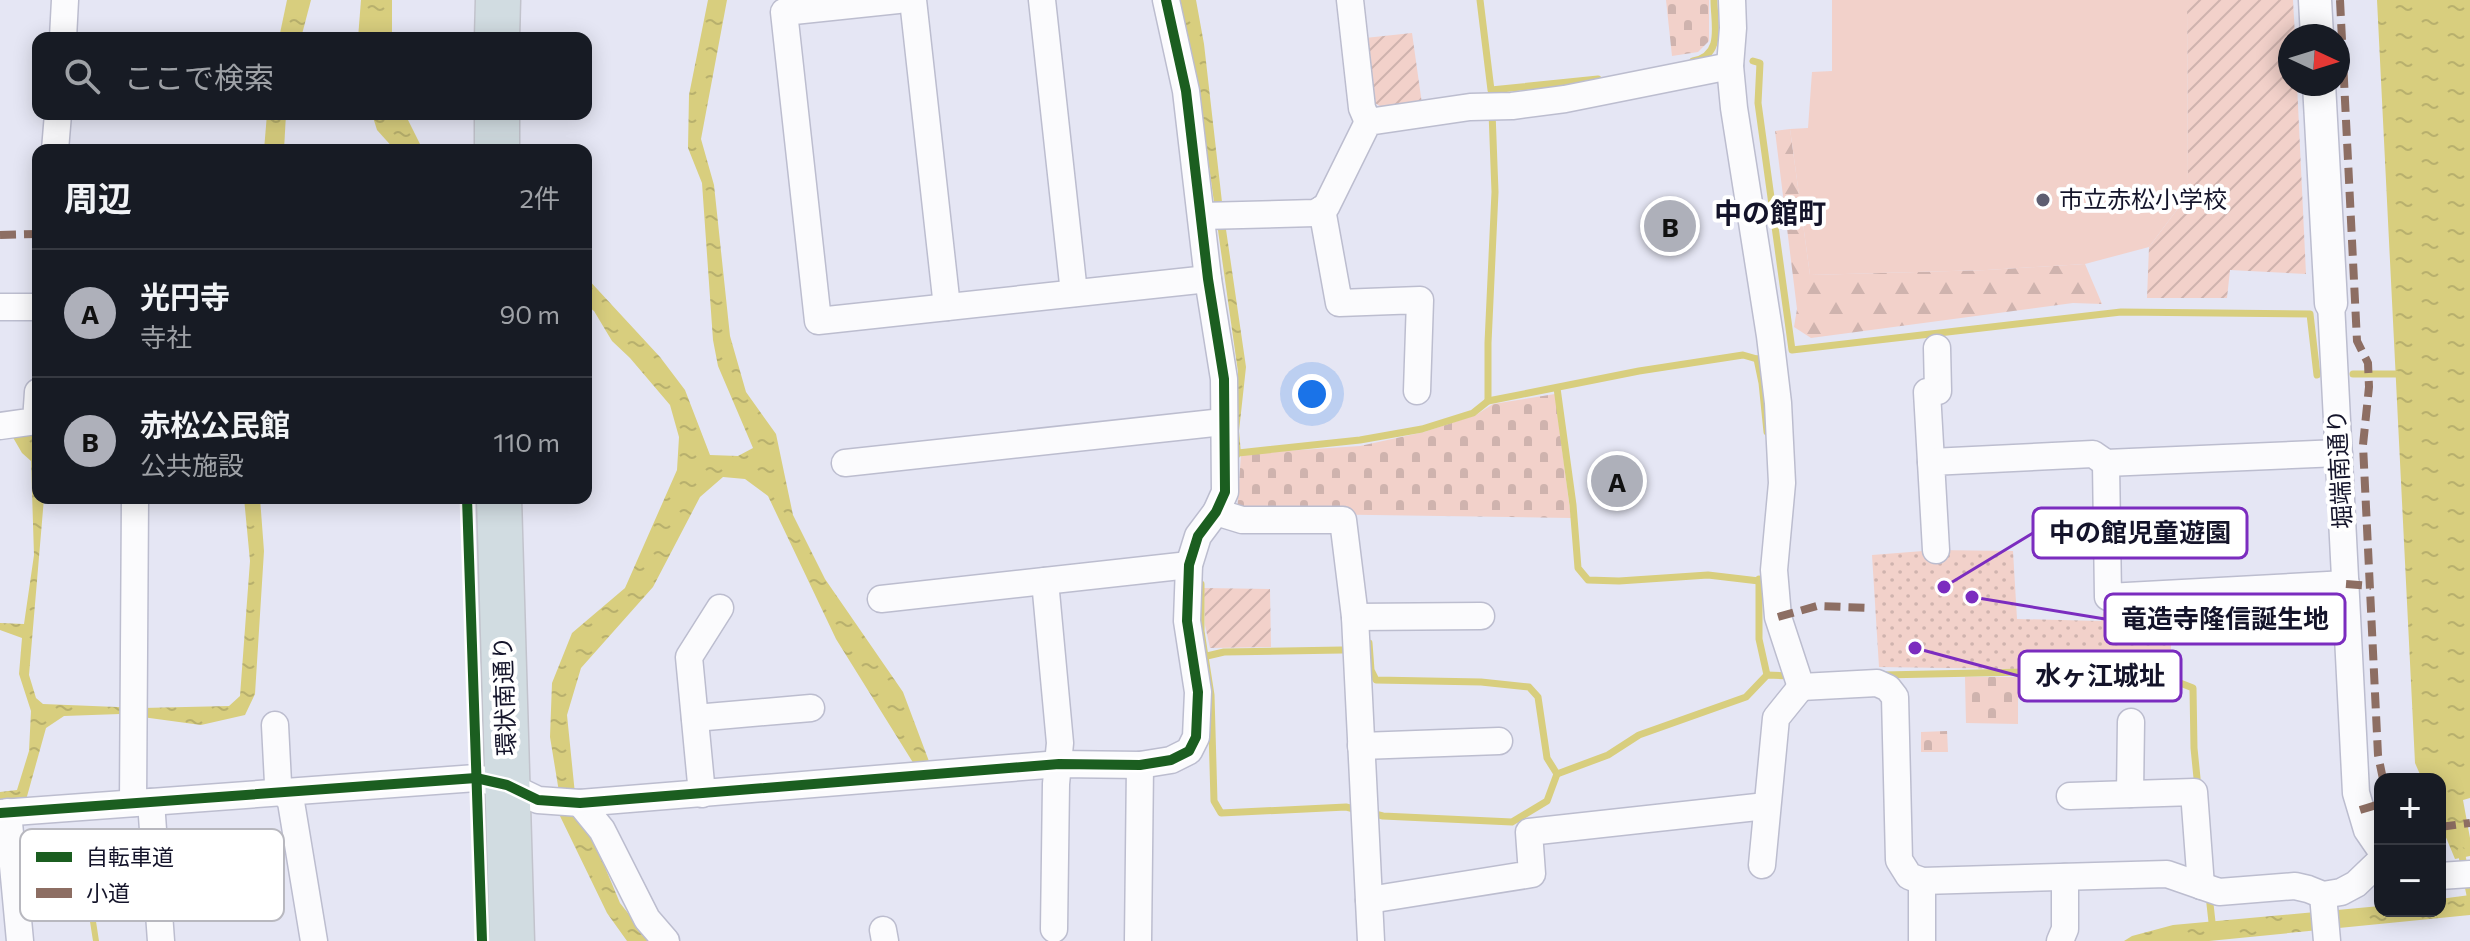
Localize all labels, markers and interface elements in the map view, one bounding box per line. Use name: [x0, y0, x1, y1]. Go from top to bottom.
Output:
north arrow: [2278, 24, 2350, 96]
search box: [32, 32, 592, 120]
icon: search: [60, 54, 104, 98]
text: ここで検索: [124, 58, 274, 95]
text: 周辺: [64, 176, 132, 218]
text: 2件: [520, 182, 560, 213]
place label: 市立赤松小学校: [2059, 184, 2227, 213]
marker: 市立赤松小学校: [2034, 191, 2052, 209]
district label: 中の館町: [1714, 195, 1826, 229]
pin: B: [1644, 196, 1696, 256]
text: 光円寺: [140, 277, 230, 314]
text: A: [81, 298, 99, 329]
text: 90 m: [500, 298, 560, 329]
text: 寺社: [140, 321, 192, 352]
your location: [1292, 374, 1332, 414]
text: 赤松公民館: [140, 405, 290, 442]
street label: 堀端南通り: [2321, 408, 2356, 530]
text: B: [81, 426, 99, 457]
text: 110 m: [493, 426, 560, 457]
text: 公共施設: [140, 449, 244, 480]
pin: A: [1591, 451, 1643, 511]
callout: 中の館児童遊園: [2033, 508, 2247, 558]
text: 中の館児童遊園: [2049, 516, 2231, 547]
callout: 竜造寺隆信誕生地: [2105, 594, 2345, 644]
text: 竜造寺隆信誕生地: [2121, 602, 2329, 633]
street label: 環状南通り: [487, 636, 520, 757]
callout: 水ヶ江城址: [2019, 651, 2181, 701]
text: 水ヶ江城址: [2035, 659, 2165, 690]
map controls: [2374, 773, 2446, 917]
button: +: [2374, 773, 2446, 845]
legend: [20, 829, 284, 921]
text: 自転車道: [86, 843, 174, 870]
button: −: [2374, 845, 2446, 917]
text: 小道: [86, 879, 130, 906]

